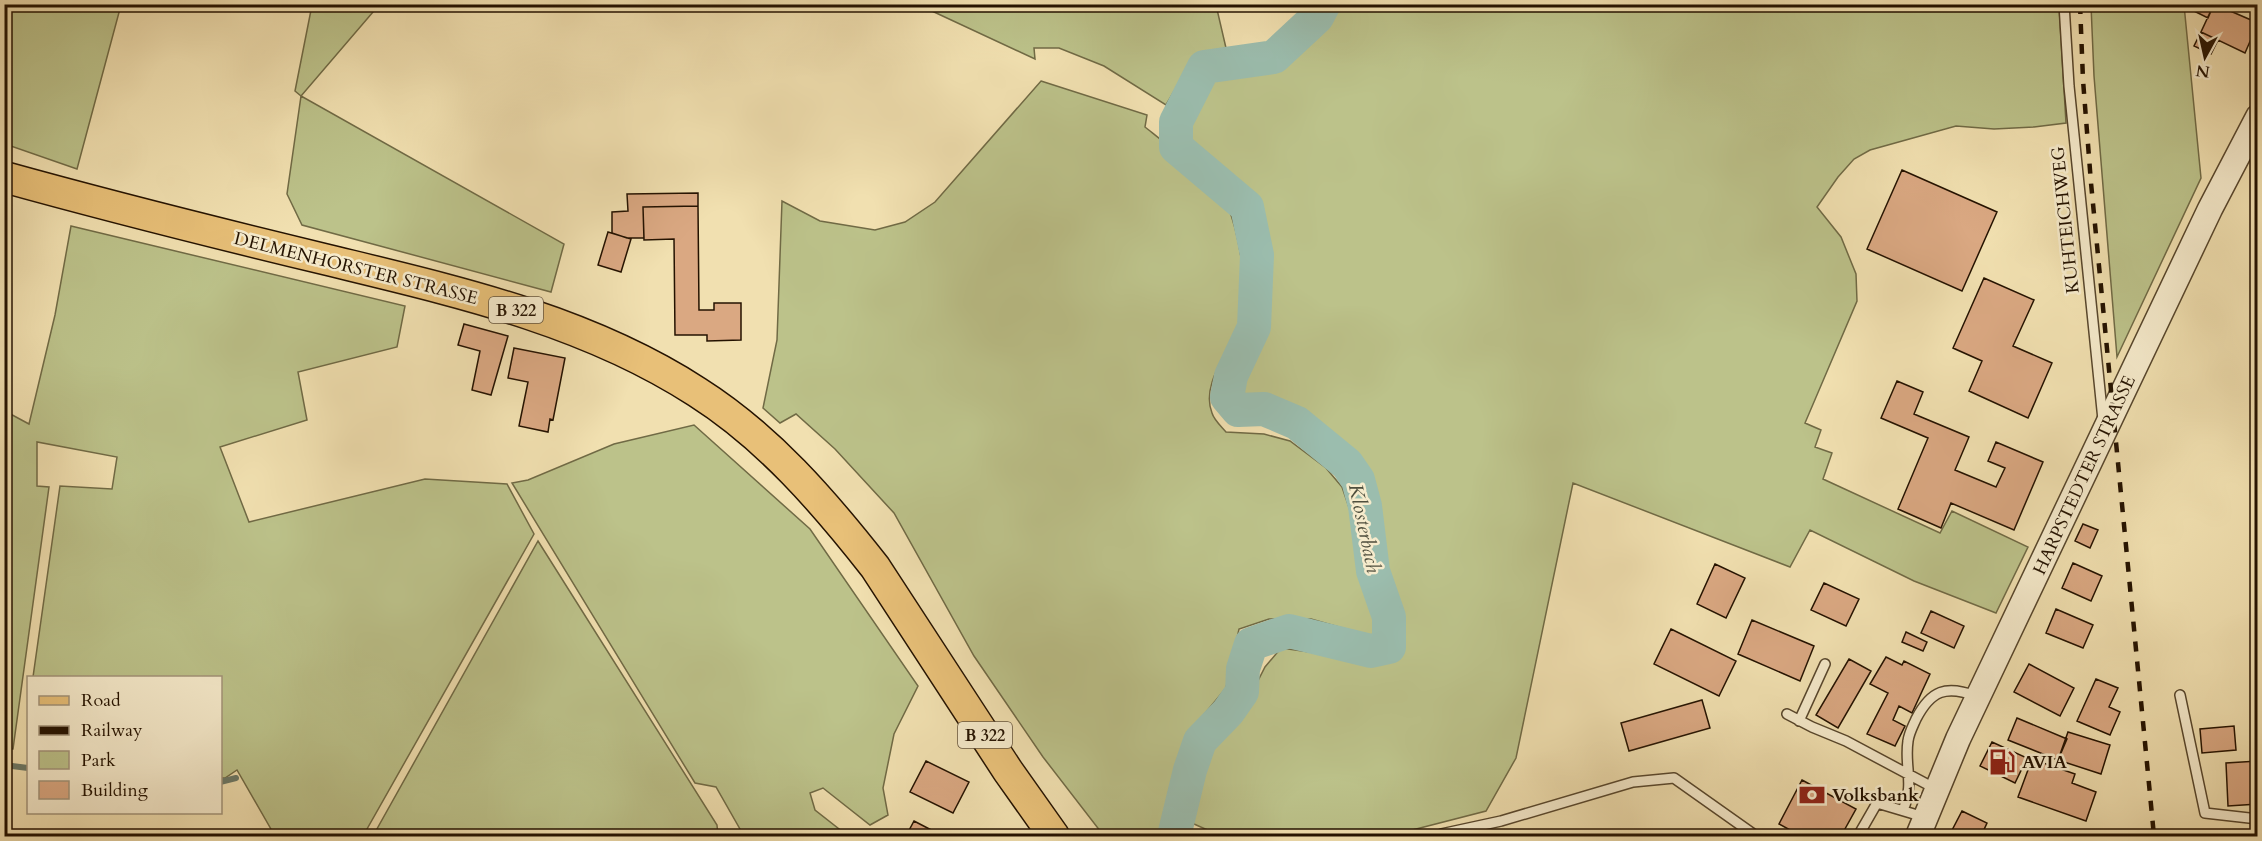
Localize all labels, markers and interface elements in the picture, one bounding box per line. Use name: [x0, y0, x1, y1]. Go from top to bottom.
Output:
north arrow: [2175, 27, 2235, 87]
text: N: [2195, 59, 2211, 83]
street label: KUHTEICHWEG: [2045, 145, 2086, 295]
street label: DELMENHORSTER STRASSE: [231, 226, 480, 311]
road number: B 322: [489, 297, 543, 323]
street label: HARPSTEDTER STRASSE: [2027, 372, 2142, 579]
water label: Klosterbach: [1342, 481, 1387, 576]
legend: [27, 676, 222, 814]
text: Road: [81, 688, 121, 713]
text: Railway: [81, 718, 143, 743]
road number: B 322: [958, 722, 1012, 748]
fuel station icon: AVIA: [1987, 747, 2017, 777]
text: Park: [81, 748, 116, 773]
place label: AVIA: [2022, 750, 2067, 775]
text: Building: [81, 778, 149, 803]
bank icon: Volksbank: [1797, 780, 1827, 810]
place label: Volksbank: [1832, 783, 1920, 808]

